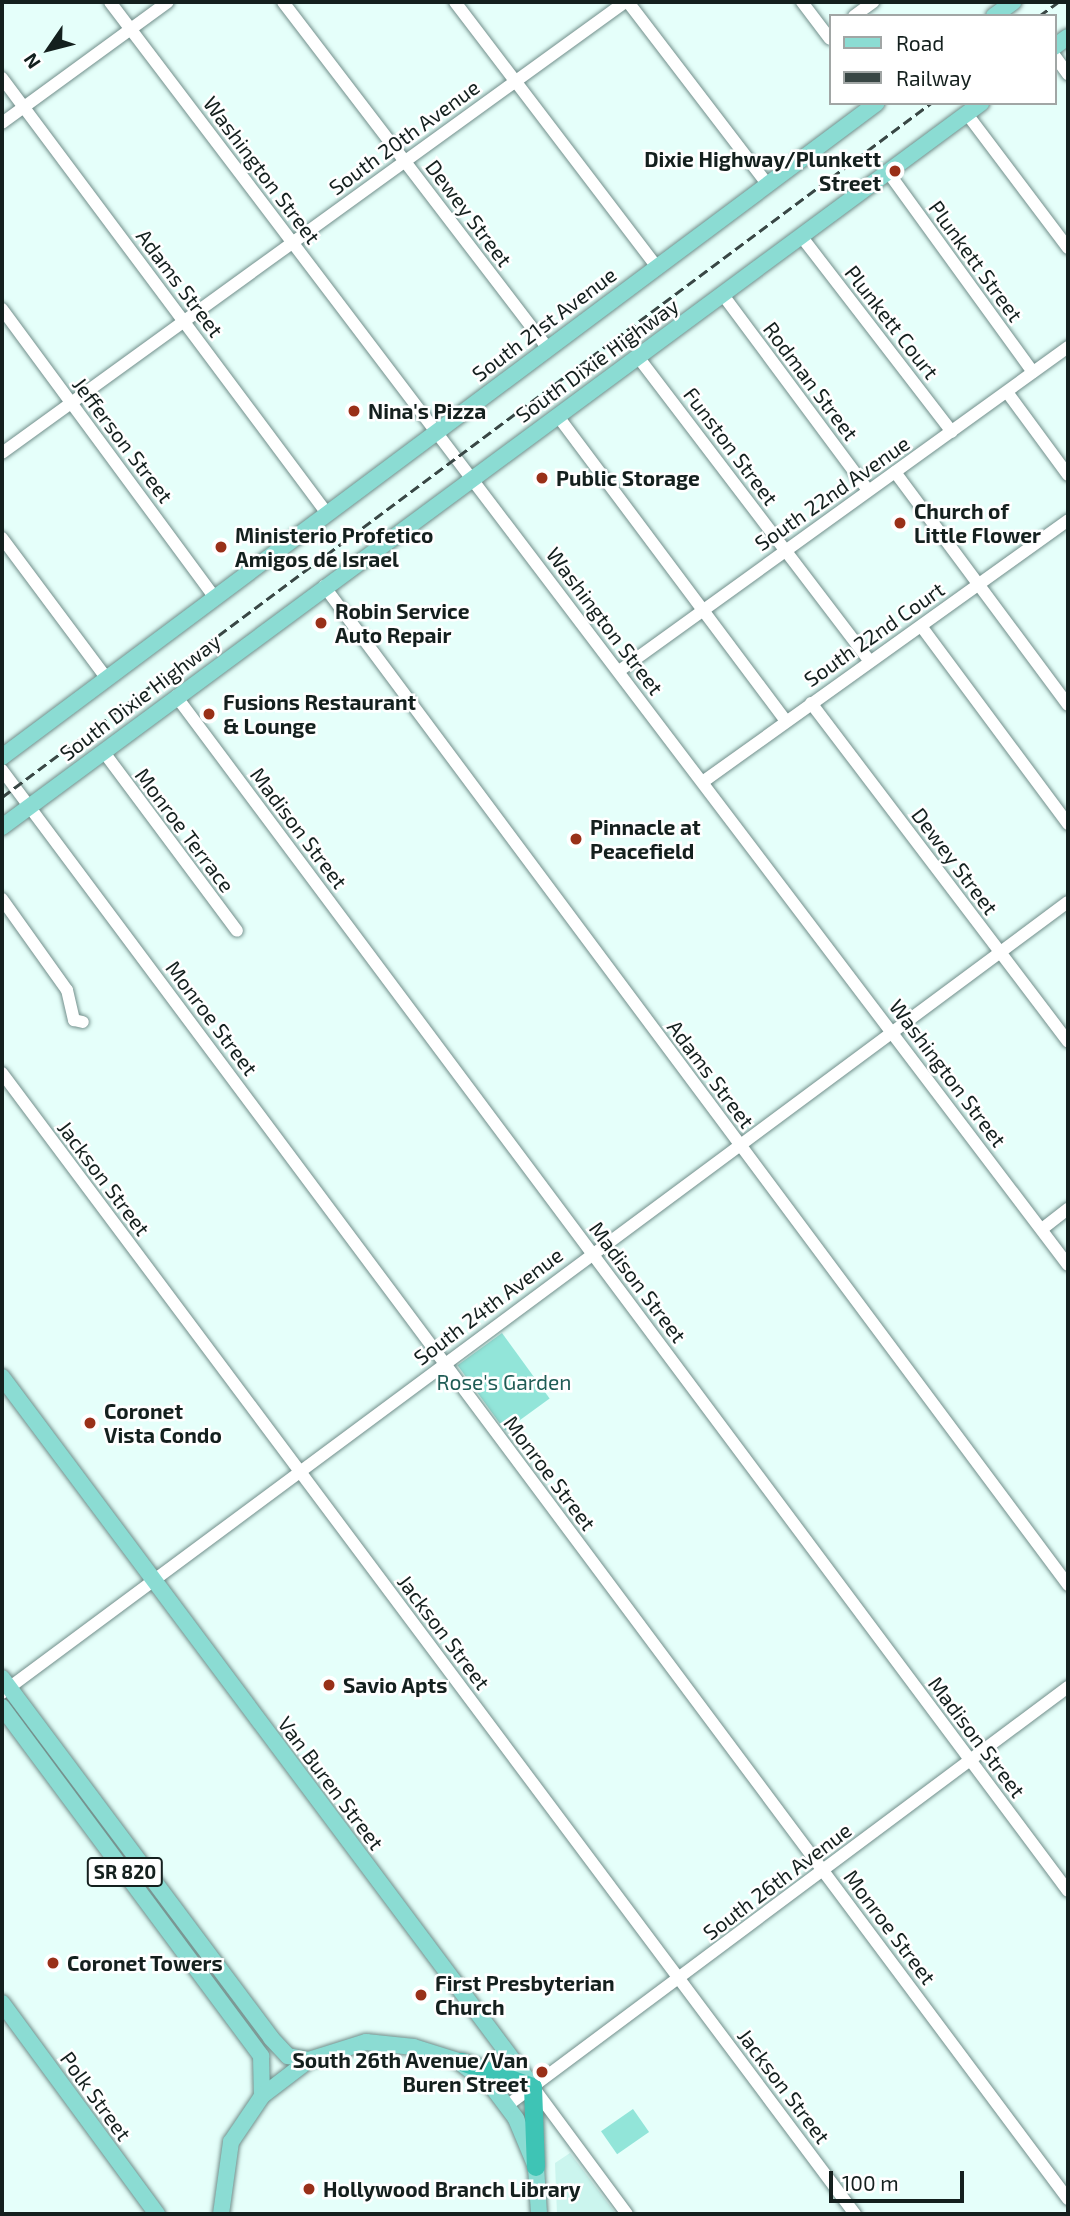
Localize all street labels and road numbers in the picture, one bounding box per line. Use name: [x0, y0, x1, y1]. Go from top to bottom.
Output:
street label: South 20th Avenue: [324, 74, 484, 200]
street label: Washington Street: [198, 91, 326, 249]
street label: Dewey Street: [420, 154, 518, 272]
street label: Plunkett Street: [924, 196, 1028, 326]
street label: Adams Street: [131, 224, 229, 342]
street label: Plunkett Court: [840, 260, 944, 384]
street label: South 21st Avenue: [467, 261, 621, 387]
street label: South Dixie Highway: [511, 292, 683, 428]
street label: Rodman Street: [758, 317, 864, 445]
street label: Jefferson Street: [68, 372, 178, 508]
street label: Funston Street: [679, 382, 783, 510]
street label: South 22nd Avenue: [750, 430, 914, 556]
street label: Washington Street: [541, 542, 669, 700]
street label: South 22nd Court: [799, 576, 949, 692]
street label: South Dixie Highway: [55, 628, 225, 766]
street label: Monroe Terrace: [130, 763, 240, 897]
street label: Madison Street: [245, 763, 353, 893]
street label: Dewey Street: [906, 802, 1004, 920]
street label: Monroe Street: [161, 956, 263, 1080]
street label: Washington Street: [884, 994, 1012, 1152]
street label: Adams Street: [662, 1015, 760, 1133]
street label: Jackson Street: [53, 1116, 155, 1240]
street label: Madison Street: [584, 1217, 692, 1347]
street label: South 24th Avenue: [408, 1242, 568, 1370]
street label: Monroe Street: [499, 1411, 601, 1535]
street label: Jackson Street: [393, 1570, 495, 1694]
street label: Madison Street: [923, 1672, 1031, 1802]
street label: Van Buren Street: [273, 1711, 389, 1855]
street label: South 26th Avenue: [698, 1817, 856, 1945]
road number: SR 820: [86, 1856, 164, 1888]
street label: Monroe Street: [839, 1865, 941, 1989]
street label: Jackson Street: [733, 2024, 835, 2148]
street label: Polk Street: [55, 2046, 137, 2146]

